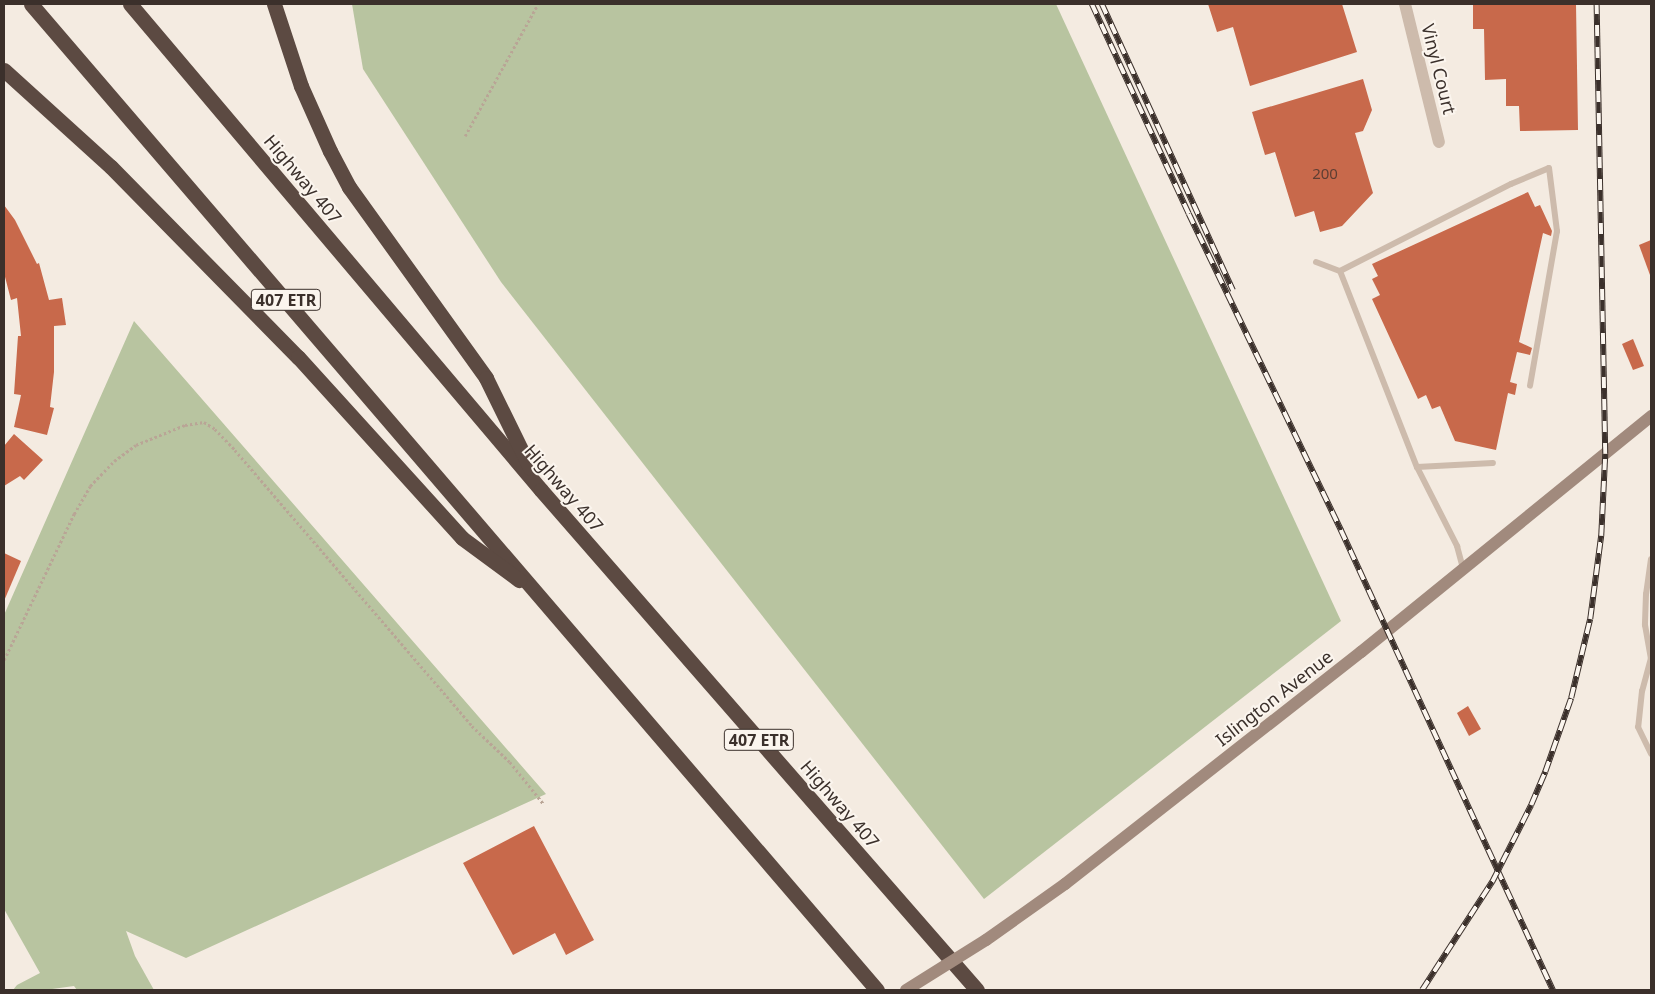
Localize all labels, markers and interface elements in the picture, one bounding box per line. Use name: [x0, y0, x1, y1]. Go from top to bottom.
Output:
street label: Vinyl Court: [1417, 22, 1461, 116]
street label: Highway 407: [260, 130, 346, 228]
house number: 200: [1312, 165, 1338, 183]
road number: 407 ETR: [250, 286, 322, 314]
street label: Highway 407: [520, 440, 608, 536]
street label: Islington Avenue: [1211, 646, 1337, 750]
road number: 407 ETR: [723, 726, 795, 754]
street label: Highway 407: [796, 756, 884, 852]

